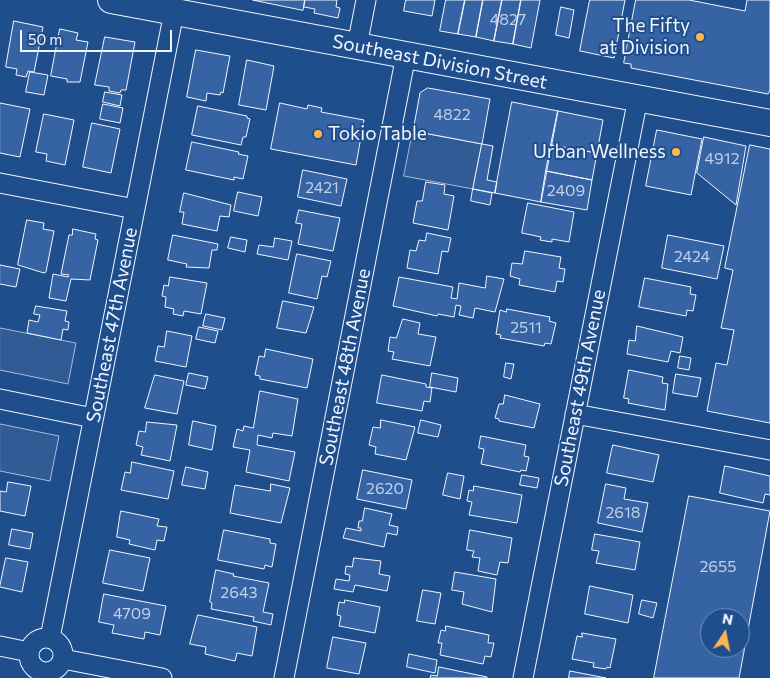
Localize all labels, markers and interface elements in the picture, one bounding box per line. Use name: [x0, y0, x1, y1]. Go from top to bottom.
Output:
house number: 4827: [490, 10, 526, 30]
place label: The Fifty at Division: [599, 15, 690, 59]
scale bar: [22, 20, 175, 52]
text: 50 m: [28, 30, 62, 48]
street label: Southeast Division Street: [331, 30, 549, 94]
marker: The Fifty at Division: [694, 31, 706, 43]
house number: 4822: [433, 105, 471, 125]
place label: Tokio Table: [328, 123, 427, 145]
marker: Tokio Table: [312, 128, 324, 140]
place label: Urban Wellness: [533, 141, 666, 163]
marker: Urban Wellness: [670, 146, 682, 158]
house number: 4912: [704, 149, 740, 169]
house number: 2421: [305, 178, 339, 198]
house number: 2409: [547, 181, 585, 201]
street label: Southeast 47th Avenue: [82, 225, 142, 425]
house number: 2424: [674, 247, 710, 267]
street label: Southeast 48th Avenue: [315, 266, 375, 468]
street label: Southeast 49th Avenue: [550, 287, 610, 489]
house number: 2511: [510, 318, 542, 338]
house number: 2620: [366, 479, 404, 499]
house number: 2618: [605, 503, 641, 523]
house number: 2655: [700, 557, 736, 577]
house number: 2643: [220, 583, 258, 603]
house number: 4709: [113, 604, 151, 624]
north arrow: [700, 608, 750, 658]
text: N: [721, 609, 735, 628]

